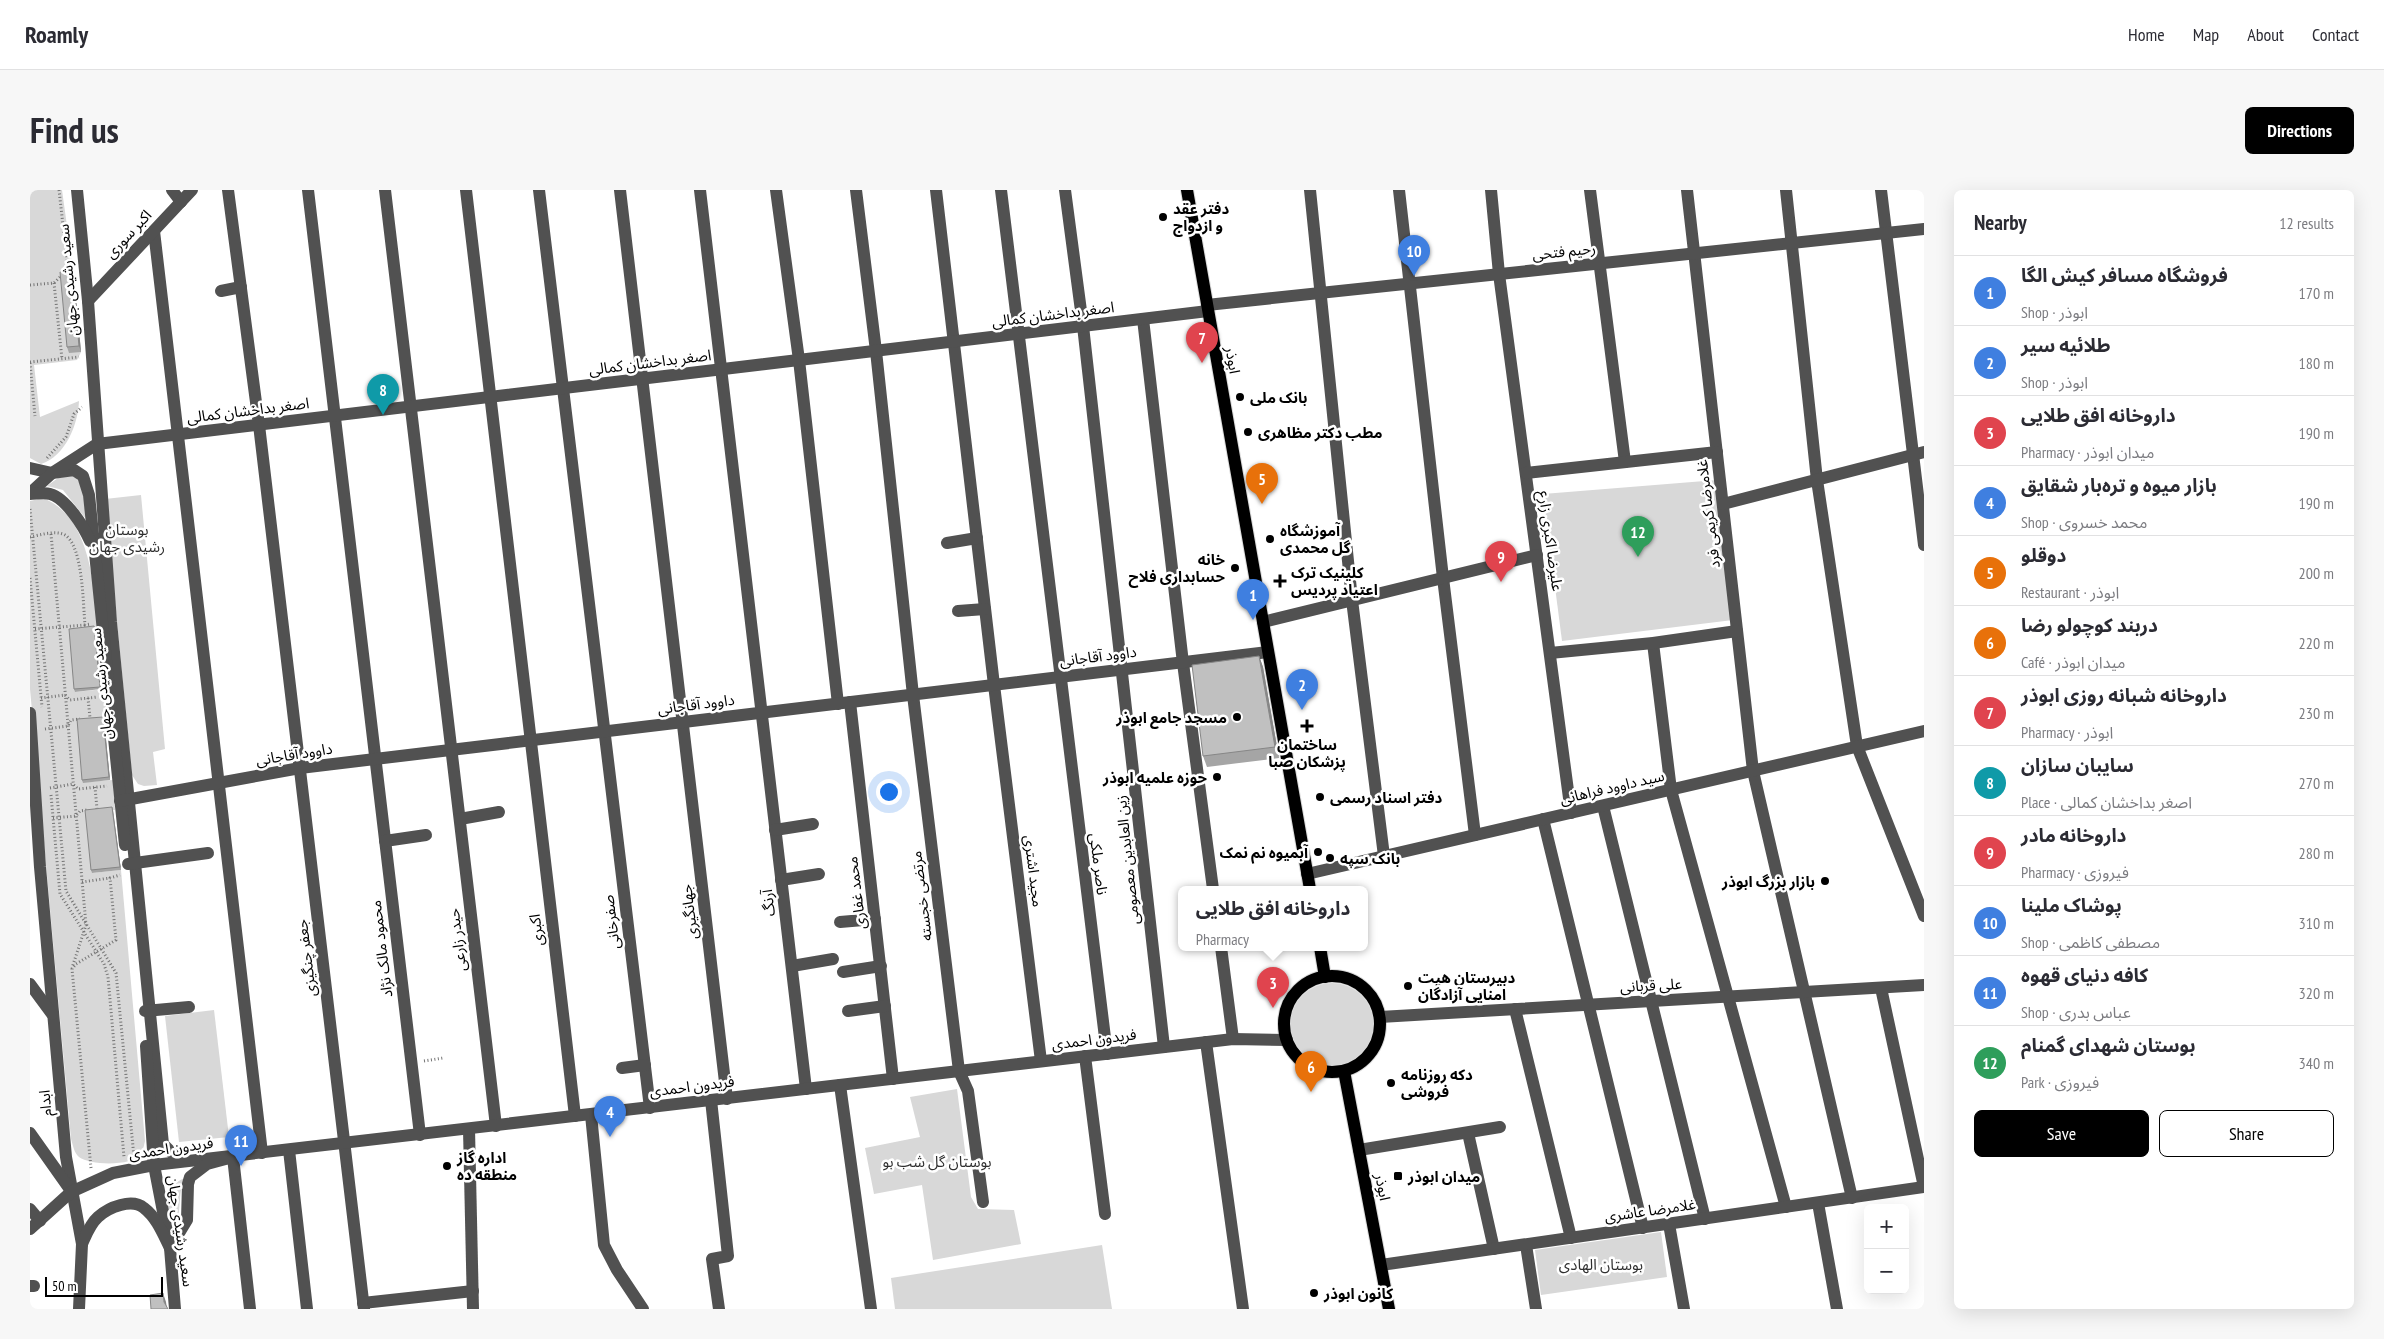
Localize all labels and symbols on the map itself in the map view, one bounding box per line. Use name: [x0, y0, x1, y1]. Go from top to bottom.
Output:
place label: دفتر عقد و ازدواج: [1173, 199, 1229, 237]
street label: اکبر سوری: [101, 206, 155, 262]
marker: دفتر عقد و ازدواج: [1157, 211, 1169, 223]
street label: سعید رشیدی جهان: [54, 223, 82, 337]
pin: 10: [1398, 235, 1430, 276]
street label: رحیم فتحی: [1531, 238, 1597, 266]
street label: اصغر بداخشان کمالی: [991, 297, 1115, 331]
pin: 7: [1186, 322, 1218, 363]
street label: ابوذر: [1221, 344, 1245, 375]
street label: اصغر بداخشان کمالی: [588, 345, 712, 379]
pin: 8: [367, 374, 399, 415]
place label: بانک ملی: [1250, 388, 1308, 407]
marker: بانک ملی: [1234, 391, 1246, 403]
street label: اصغر بداخشان کمالی: [186, 393, 310, 427]
place label: مطب دکتر مظاهری: [1258, 423, 1383, 442]
marker: مطب دکتر مظاهری: [1242, 426, 1254, 438]
street label: غلامرضا کریمی فرد: [1692, 458, 1724, 569]
pin: 5: [1246, 463, 1278, 504]
street label: علیرضا اکبری زارع: [1532, 489, 1568, 593]
pin: 12: [1622, 516, 1654, 557]
park label: بوستان رشیدی جهان: [89, 520, 165, 556]
place label: آموزشگاه گل محمدی: [1280, 521, 1351, 557]
marker: آموزشگاه گل محمدی: [1264, 533, 1276, 545]
pin: 9: [1485, 541, 1517, 582]
place label: خانه حسابداری فلاح: [1128, 550, 1226, 588]
marker: خانه حسابداری فلاح: [1229, 562, 1241, 574]
place label: کلینیک ترک اعتیاد پردیس: [1291, 563, 1378, 599]
marker: کلینیک ترک اعتیاد پردیس: [1273, 574, 1287, 588]
pin: 1: [1237, 579, 1269, 620]
street label: سعید رشیدی جهان: [86, 627, 116, 741]
street label: داوود آقاجانی: [1058, 642, 1138, 670]
pin: 2: [1286, 669, 1318, 710]
street label: داوود آقاجانی: [656, 690, 736, 718]
place label: مسجد جامع ابوذر: [1115, 708, 1227, 729]
marker: مسجد جامع ابوذر: [1231, 711, 1243, 723]
marker: ساختمان پزشکان صبا: [1300, 719, 1314, 733]
place label: ساختمان پزشکان صبا: [1268, 735, 1346, 771]
street label: داوود آقاجانی: [254, 739, 334, 769]
street label: سید داوود فراهانی: [1558, 766, 1666, 808]
place label: حوزه علمیه ابوذر: [1102, 768, 1208, 787]
marker: حوزه علمیه ابوذر: [1211, 771, 1223, 783]
your location: [876, 779, 902, 805]
place label: دفتر اسناد رسمی: [1330, 788, 1443, 807]
marker: دفتر اسناد رسمی: [1314, 791, 1326, 803]
street label: زین العابدین معصومی: [1111, 794, 1143, 926]
street label: ناصر ملکی: [1086, 832, 1112, 896]
street label: مجید اشتری: [1020, 834, 1048, 908]
place label: آبمیوه نم نمک: [1220, 843, 1309, 864]
marker: آبمیوه نم نمک: [1312, 846, 1324, 858]
place label: بانک سپه: [1340, 849, 1400, 868]
street label: مرتضی خجسته: [906, 850, 936, 942]
marker: بانک سپه: [1324, 852, 1336, 864]
street label: محمد غفاری: [842, 855, 870, 931]
place label: بازار بزرگ ابوذر: [1721, 872, 1815, 891]
marker: بازار بزرگ ابوذر: [1819, 875, 1831, 887]
street label: جهانگیری: [676, 883, 702, 941]
street label: آرنگ: [757, 888, 779, 918]
street label: صفرخانی: [598, 894, 624, 950]
street label: محمود مالک نژاد: [366, 899, 396, 999]
street label: حیدر زارعی: [444, 907, 470, 973]
street label: اکبری: [525, 913, 547, 947]
street label: جعفر چنگیزی: [292, 918, 321, 998]
pin: 3: [1257, 967, 1289, 1008]
place label: دبیرستان هیت امنایی آزادگان: [1418, 968, 1515, 1004]
street label: علی قربانی: [1620, 974, 1683, 996]
marker: دبیرستان هیت امنایی آزادگان: [1402, 980, 1414, 992]
street label: فریدون احمدی: [1051, 1024, 1138, 1054]
pin: 6: [1295, 1051, 1327, 1092]
place label: دکه روزنامه فروشی: [1401, 1065, 1473, 1101]
street label: فریدون احمدی: [649, 1071, 736, 1101]
marker: دکه روزنامه فروشی: [1385, 1077, 1397, 1089]
street label: ابدام: [34, 1089, 58, 1117]
pin: 4: [594, 1096, 626, 1137]
pin: 11: [225, 1125, 257, 1166]
street label: فریدون احمدی: [127, 1133, 215, 1163]
place label: اداره گاز منطقه ده: [456, 1148, 517, 1184]
park label: بوستان گل شب بو: [882, 1152, 992, 1171]
marker: اداره گاز منطقه ده: [441, 1160, 453, 1172]
place label: میدان ابوذر: [1407, 1167, 1480, 1186]
marker: میدان ابوذر: [1392, 1170, 1404, 1182]
street label: ابوذر: [1371, 1171, 1395, 1202]
street label: سعید رشیدی جهان: [164, 1174, 198, 1288]
street label: غلامرضا عاشری: [1603, 1194, 1697, 1226]
park label: بوستان الهادی: [1559, 1255, 1643, 1274]
scale bar: [45, 1274, 162, 1297]
place label: کانون ابوذر: [1323, 1284, 1393, 1303]
marker: کانون ابوذر: [1308, 1287, 1320, 1299]

